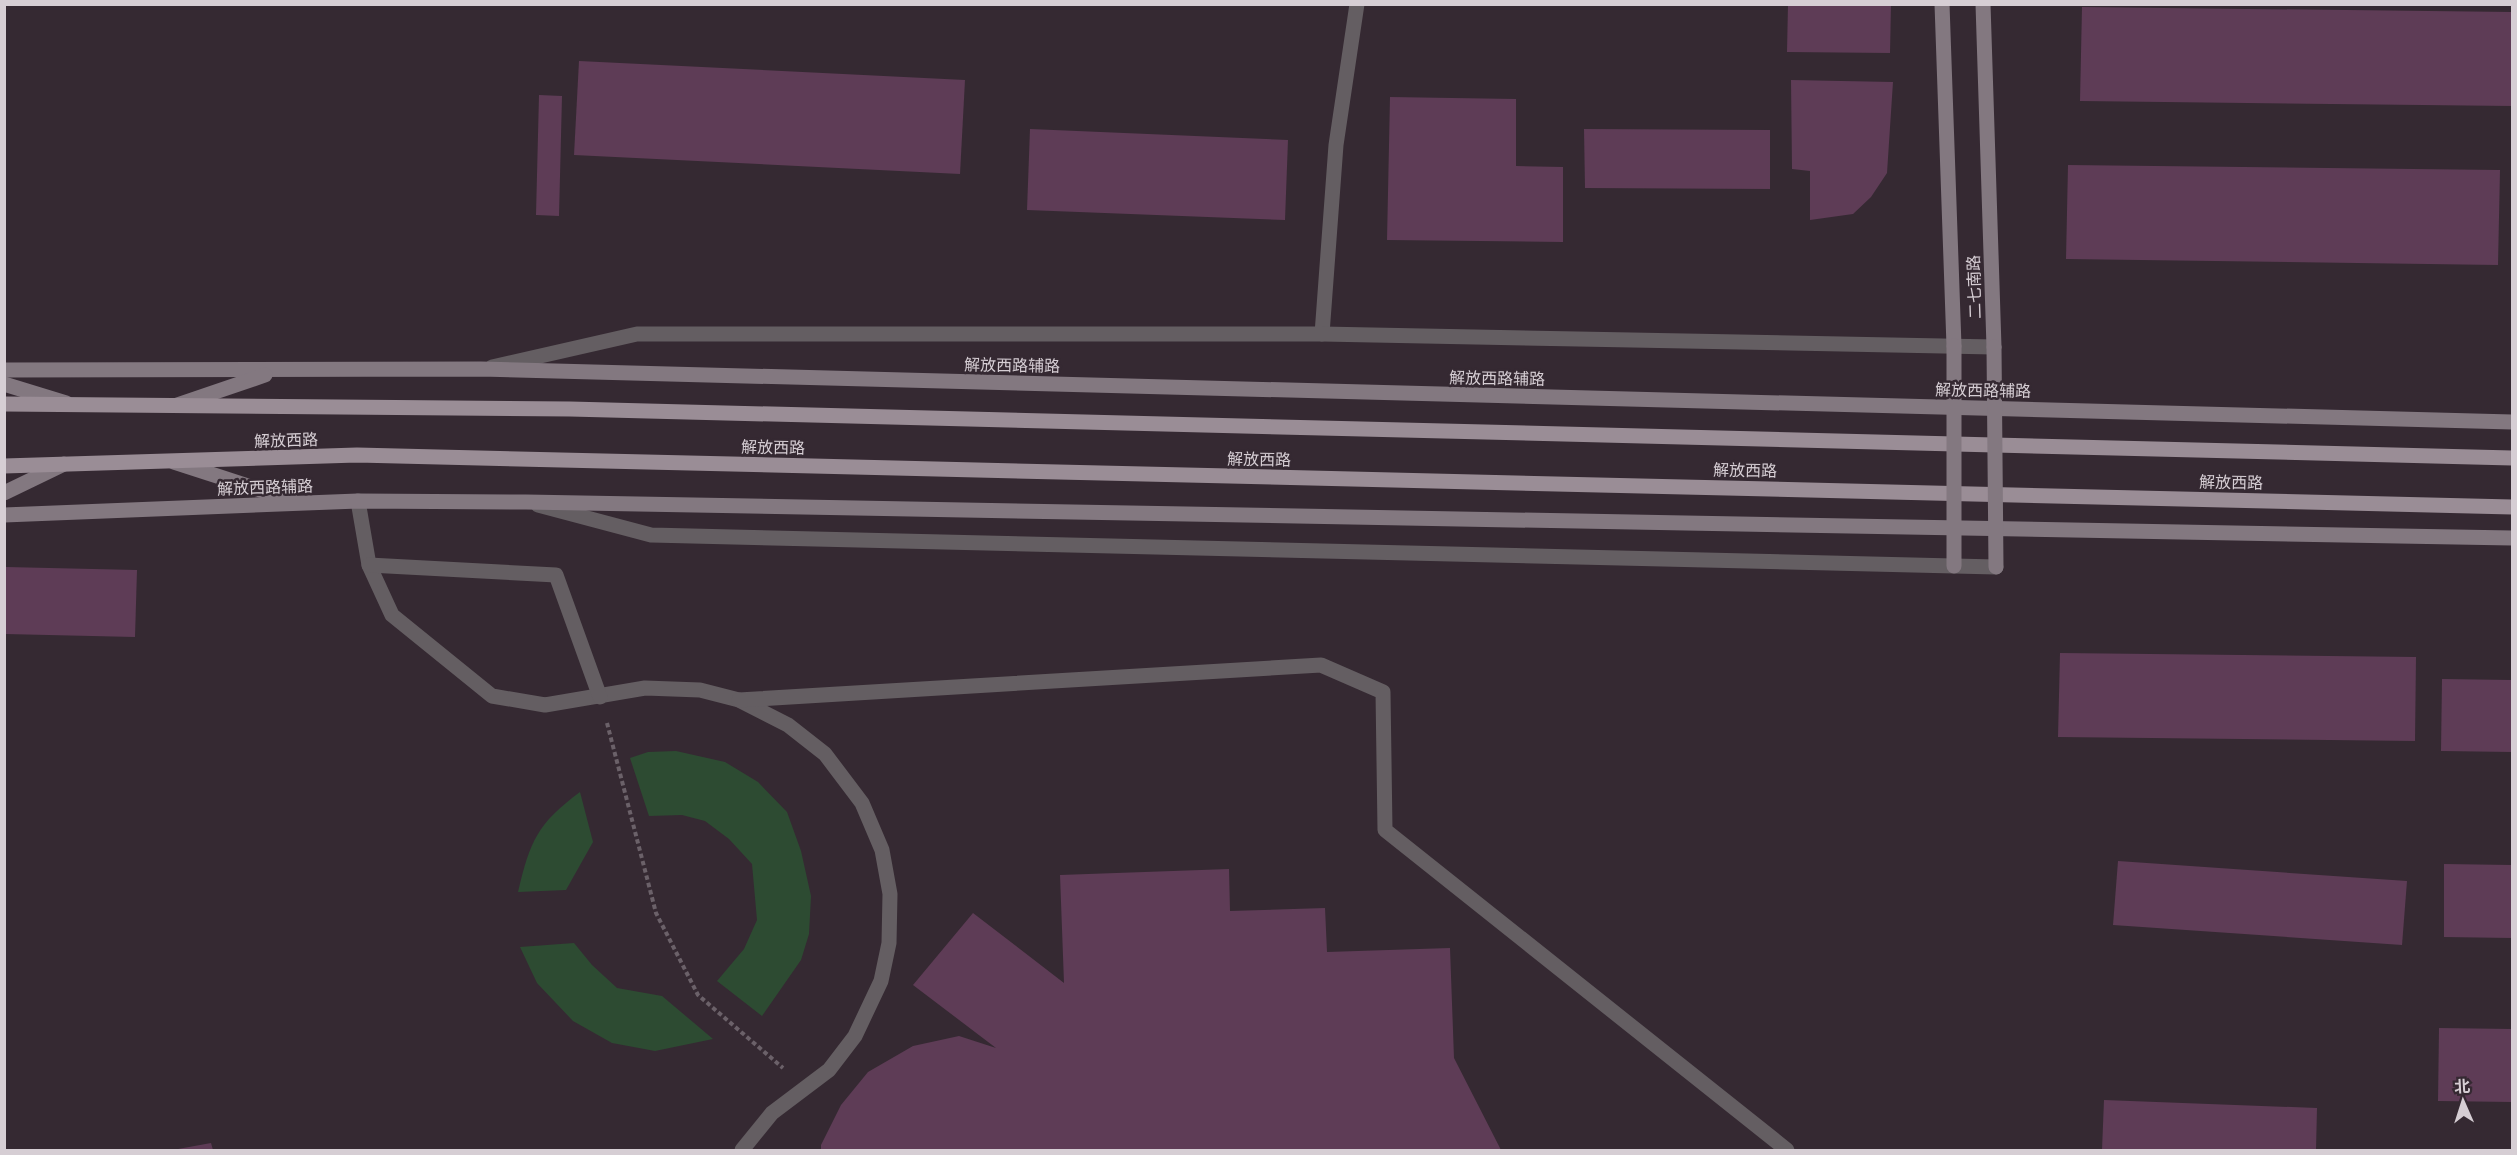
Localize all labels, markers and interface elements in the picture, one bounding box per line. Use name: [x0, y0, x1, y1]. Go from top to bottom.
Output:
street label: 二七南路: [1962, 255, 1986, 319]
street label: 解放西路辅路: [964, 353, 1060, 377]
street label: 解放西路辅路: [1449, 366, 1545, 390]
street label: 解放西路辅路: [1935, 378, 2031, 402]
street label: 解放西路: [254, 428, 318, 452]
street label: 解放西路: [741, 435, 805, 459]
street label: 解放西路: [1227, 447, 1291, 471]
street label: 解放西路: [1713, 458, 1777, 482]
street label: 解放西路: [2199, 470, 2263, 494]
street label: 解放西路辅路: [217, 474, 313, 500]
north arrow: [2433, 1071, 2493, 1131]
text: 北: [2454, 1075, 2471, 1097]

